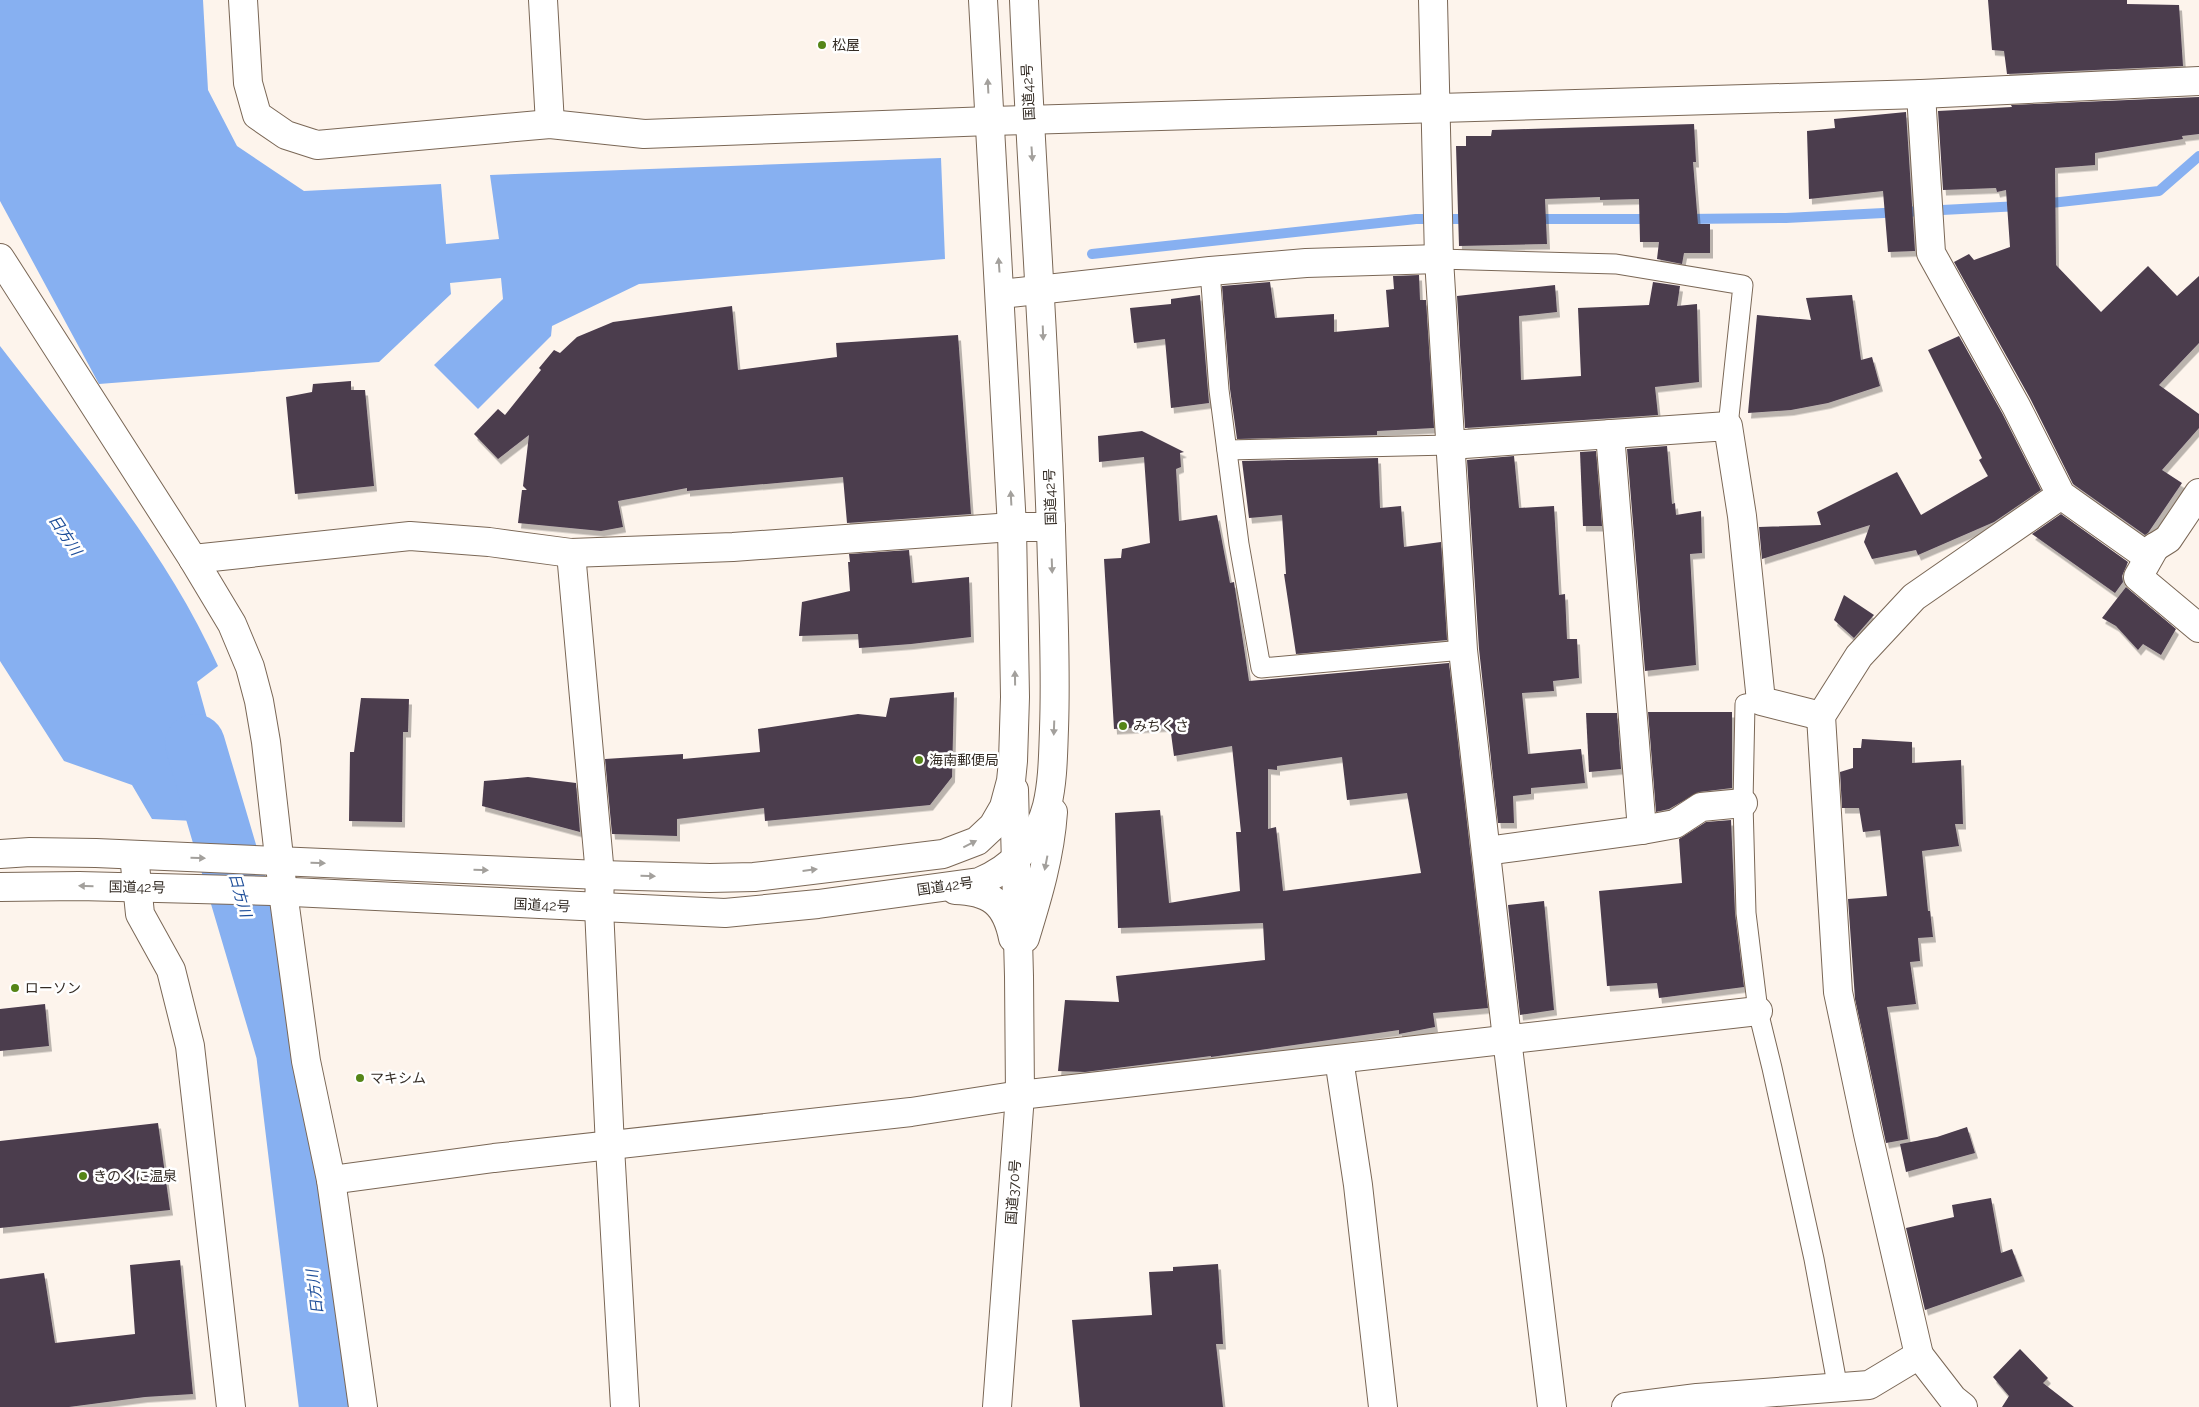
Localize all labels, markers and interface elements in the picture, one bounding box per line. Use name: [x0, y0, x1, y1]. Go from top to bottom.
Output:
place label: 松屋: [832, 37, 860, 53]
marker: 松屋: [816, 39, 828, 51]
street label: 国道42号: [1019, 63, 1037, 121]
one-way arrow: [983, 78, 991, 94]
one-way arrow: [1028, 146, 1036, 162]
one-way arrow: [994, 257, 1002, 273]
one-way arrow: [1039, 325, 1047, 341]
street label: 国道42号: [1041, 468, 1059, 526]
one-way arrow: [1006, 489, 1014, 505]
water label: 日方川: [45, 511, 86, 560]
one-way arrow: [1049, 558, 1057, 574]
one-way arrow: [1011, 669, 1019, 685]
place label: みちくさ: [1133, 718, 1189, 734]
one-way arrow: [1050, 720, 1058, 736]
marker: みちくさ: [1117, 720, 1129, 732]
place label: 海南郵便局: [929, 752, 999, 768]
marker: 海南郵便局: [913, 754, 925, 766]
one-way arrow: [963, 840, 977, 848]
one-way arrow: [190, 854, 206, 862]
one-way arrow: [1042, 856, 1050, 871]
one-way arrow: [310, 860, 326, 868]
one-way arrow: [473, 866, 489, 874]
one-way arrow: [803, 866, 819, 874]
water label: 日方川: [225, 871, 255, 921]
one-way arrow: [641, 873, 657, 881]
street label: 国道42号: [916, 874, 974, 898]
street label: 国道42号: [108, 879, 166, 895]
one-way arrow: [78, 882, 94, 890]
street label: 国道42号: [513, 896, 571, 914]
place label: ローソン: [25, 980, 81, 996]
marker: ローソン: [9, 982, 21, 994]
place label: マキシム: [370, 1070, 426, 1086]
marker: マキシム: [354, 1072, 366, 1084]
street label: 国道370号: [1003, 1159, 1023, 1225]
place label: きのくに温泉: [93, 1168, 177, 1184]
marker: きのくに温泉: [77, 1170, 89, 1182]
water label: 日方川: [303, 1267, 327, 1315]

